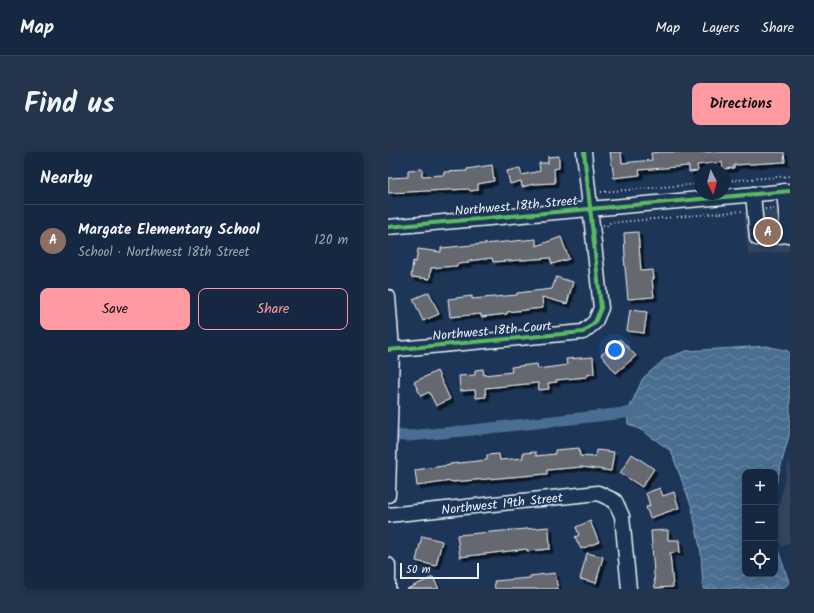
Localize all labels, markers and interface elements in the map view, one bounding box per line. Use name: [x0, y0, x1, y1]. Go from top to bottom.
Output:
text: Map: [20, 13, 54, 43]
text: Map: [656, 17, 680, 39]
text: Layers: [702, 17, 740, 39]
text: Share: [762, 17, 794, 39]
text: Find us: [24, 82, 115, 127]
button: Directions: [692, 83, 790, 125]
north arrow: [694, 164, 730, 200]
text: Nearby: [40, 165, 92, 192]
street label: Northwest 18th Street: [454, 191, 580, 222]
pin: A: [755, 217, 781, 247]
text: Margate Elementary School: [78, 218, 260, 242]
text: A: [49, 230, 57, 251]
text: 120 m: [314, 230, 348, 251]
text: School · Northwest 18th Street: [78, 242, 250, 263]
button: Save: [40, 288, 190, 330]
button: Share: [198, 288, 348, 330]
street label: Northwest 18th Court: [432, 316, 554, 347]
your location: [605, 340, 625, 360]
map controls: [742, 469, 778, 577]
button: +: [742, 469, 778, 505]
street label: Northwest 19th Street: [440, 488, 565, 521]
button: −: [742, 505, 778, 541]
button: locate: [742, 541, 778, 577]
scale bar: [400, 561, 479, 580]
text: 50 m: [406, 561, 431, 579]

